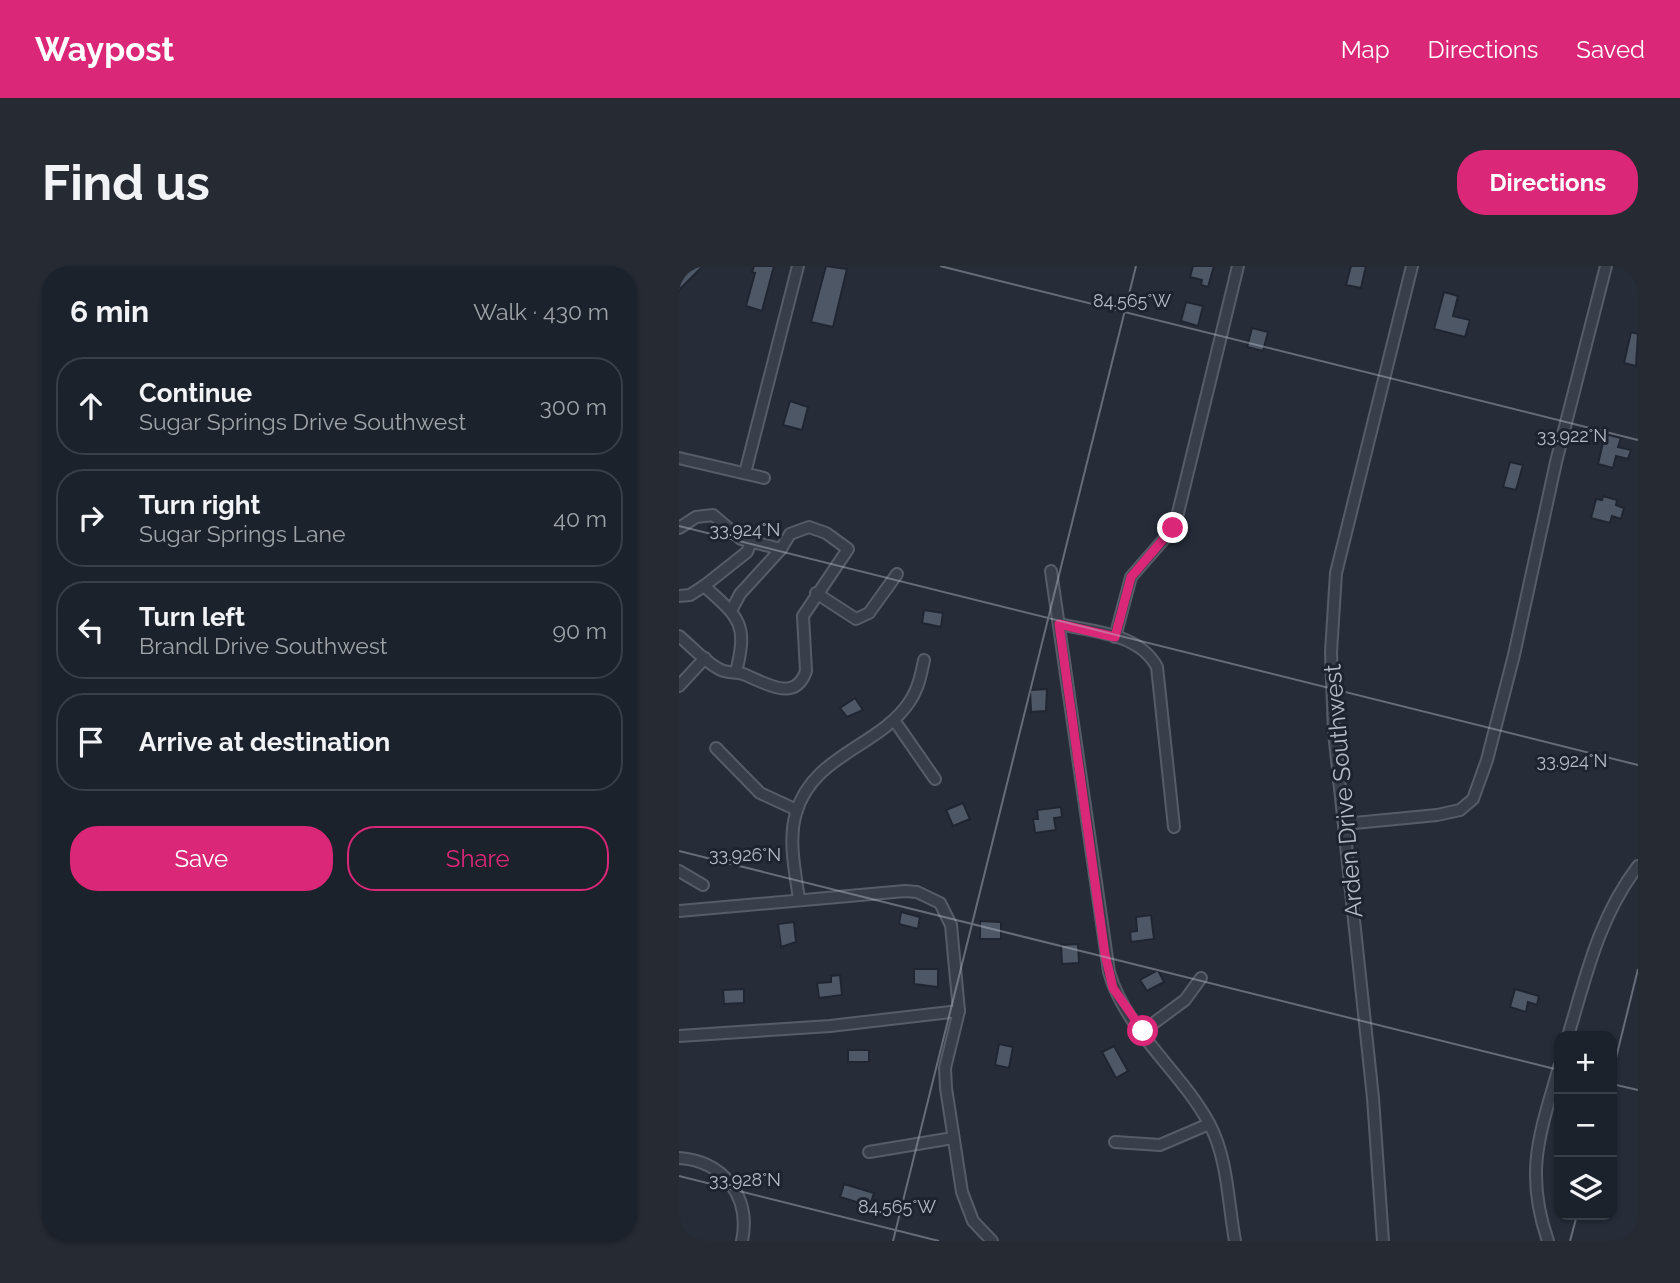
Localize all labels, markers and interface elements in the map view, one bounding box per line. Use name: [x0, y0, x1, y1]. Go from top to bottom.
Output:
text: Waypost: [35, 30, 174, 69]
text: Map: [1341, 35, 1390, 64]
text: Directions: [1428, 35, 1538, 64]
text: Saved: [1576, 35, 1645, 64]
button: Directions: [1457, 150, 1638, 215]
text: Find us: [42, 154, 210, 211]
text: 84.565°W: [1093, 290, 1171, 311]
text: 6 min: [70, 294, 149, 329]
text: Walk · 430 m: [473, 298, 609, 325]
text: Continue: [139, 378, 252, 408]
icon: ahead: [72, 387, 110, 425]
text: 300 m: [540, 393, 607, 420]
text: Sugar Springs Drive Southwest: [139, 408, 466, 435]
text: 33.922°N: [1537, 425, 1607, 446]
text: Turn right: [139, 490, 260, 520]
icon: right: [72, 499, 110, 537]
text: 40 m: [553, 505, 607, 532]
route end: [1157, 512, 1188, 543]
text: 33.924°N: [710, 519, 780, 540]
text: Sugar Springs Lane: [139, 520, 345, 547]
text: Turn left: [139, 602, 245, 632]
icon: left: [72, 611, 110, 649]
text: 90 m: [552, 617, 607, 644]
text: Brandl Drive Southwest: [139, 632, 388, 659]
street label: Arden Drive Southwest: [1317, 663, 1369, 919]
icon: arrive: [72, 723, 110, 761]
text: Arrive at destination: [139, 727, 390, 757]
text: 33.924°N: [1537, 750, 1607, 771]
button: Save: [70, 826, 333, 891]
button: Share: [347, 826, 609, 891]
text: 33.926°N: [709, 844, 781, 865]
route start: [1127, 1015, 1158, 1046]
map controls: [1554, 1031, 1617, 1220]
button: +: [1554, 1031, 1617, 1094]
button: −: [1554, 1094, 1617, 1157]
button: layers: [1554, 1157, 1617, 1220]
text: 33.928°N: [709, 1169, 781, 1190]
text: 84.565°W: [858, 1196, 936, 1217]

